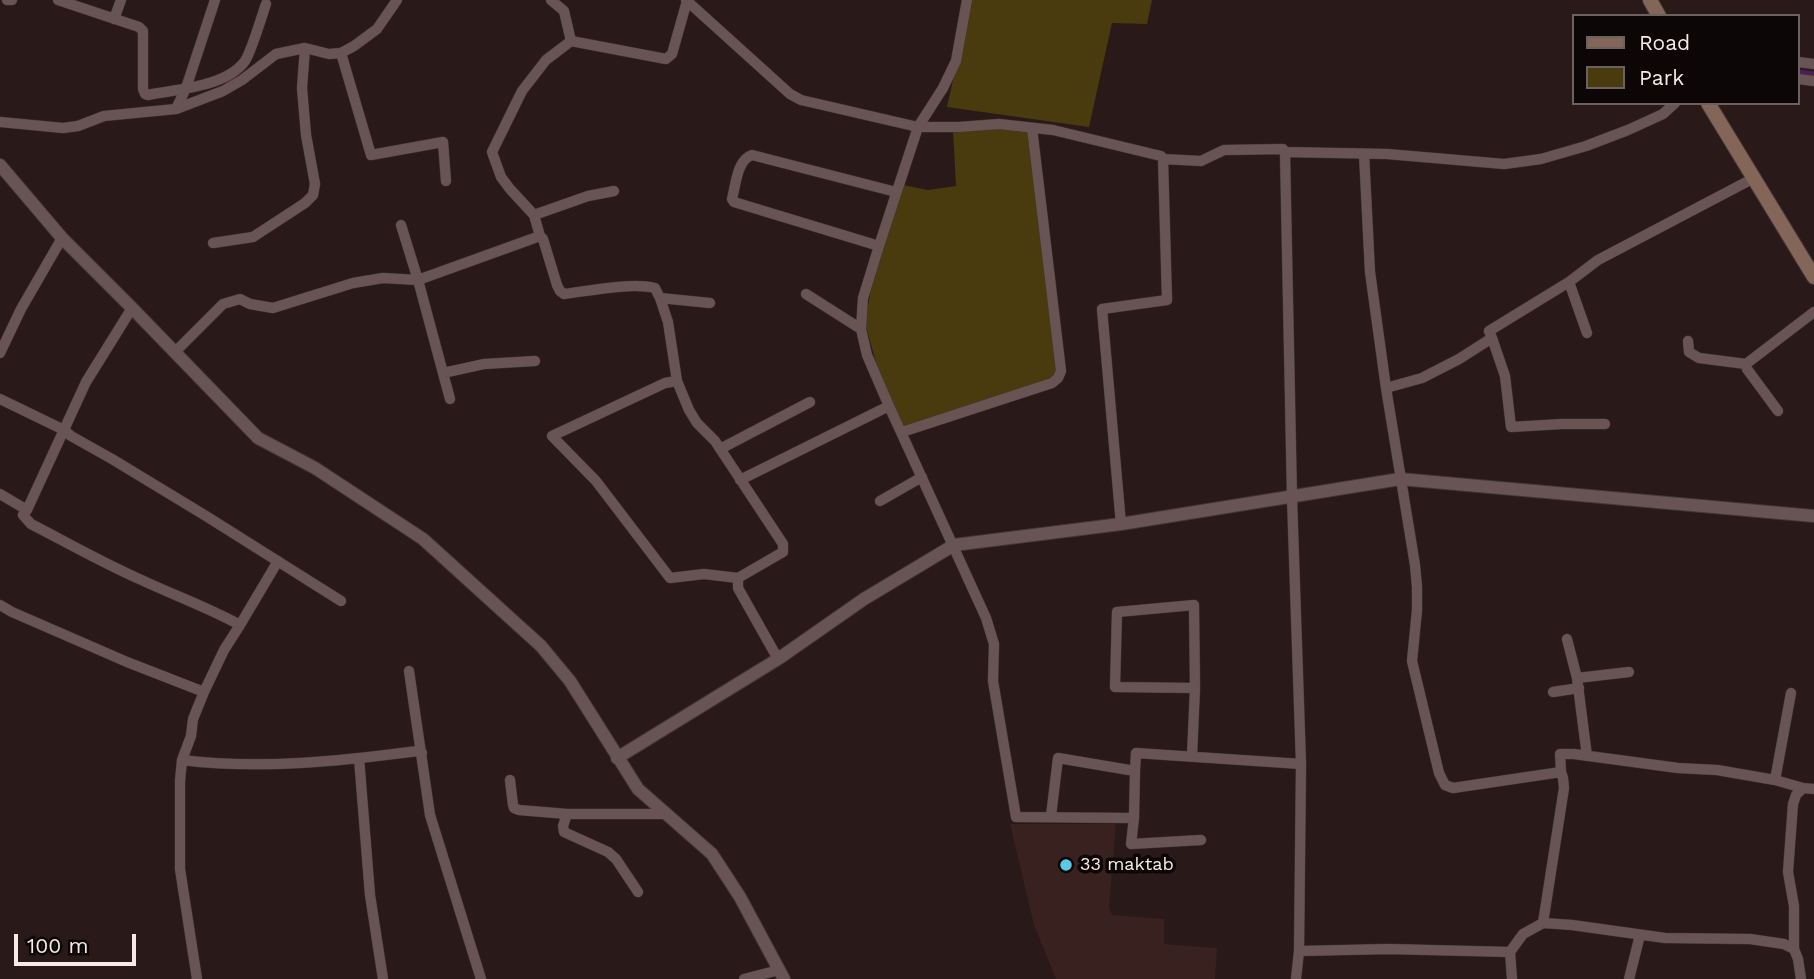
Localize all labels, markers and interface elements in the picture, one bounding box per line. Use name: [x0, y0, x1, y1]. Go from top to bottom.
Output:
legend: [1573, 14, 1800, 105]
text: Road: [1639, 30, 1690, 55]
text: Park: [1639, 65, 1684, 90]
place label: 33 maktab: [1080, 854, 1174, 876]
marker: 33 maktab: [1058, 857, 1074, 873]
scale bar: [18, 920, 140, 964]
text: 100 m: [27, 933, 89, 958]

